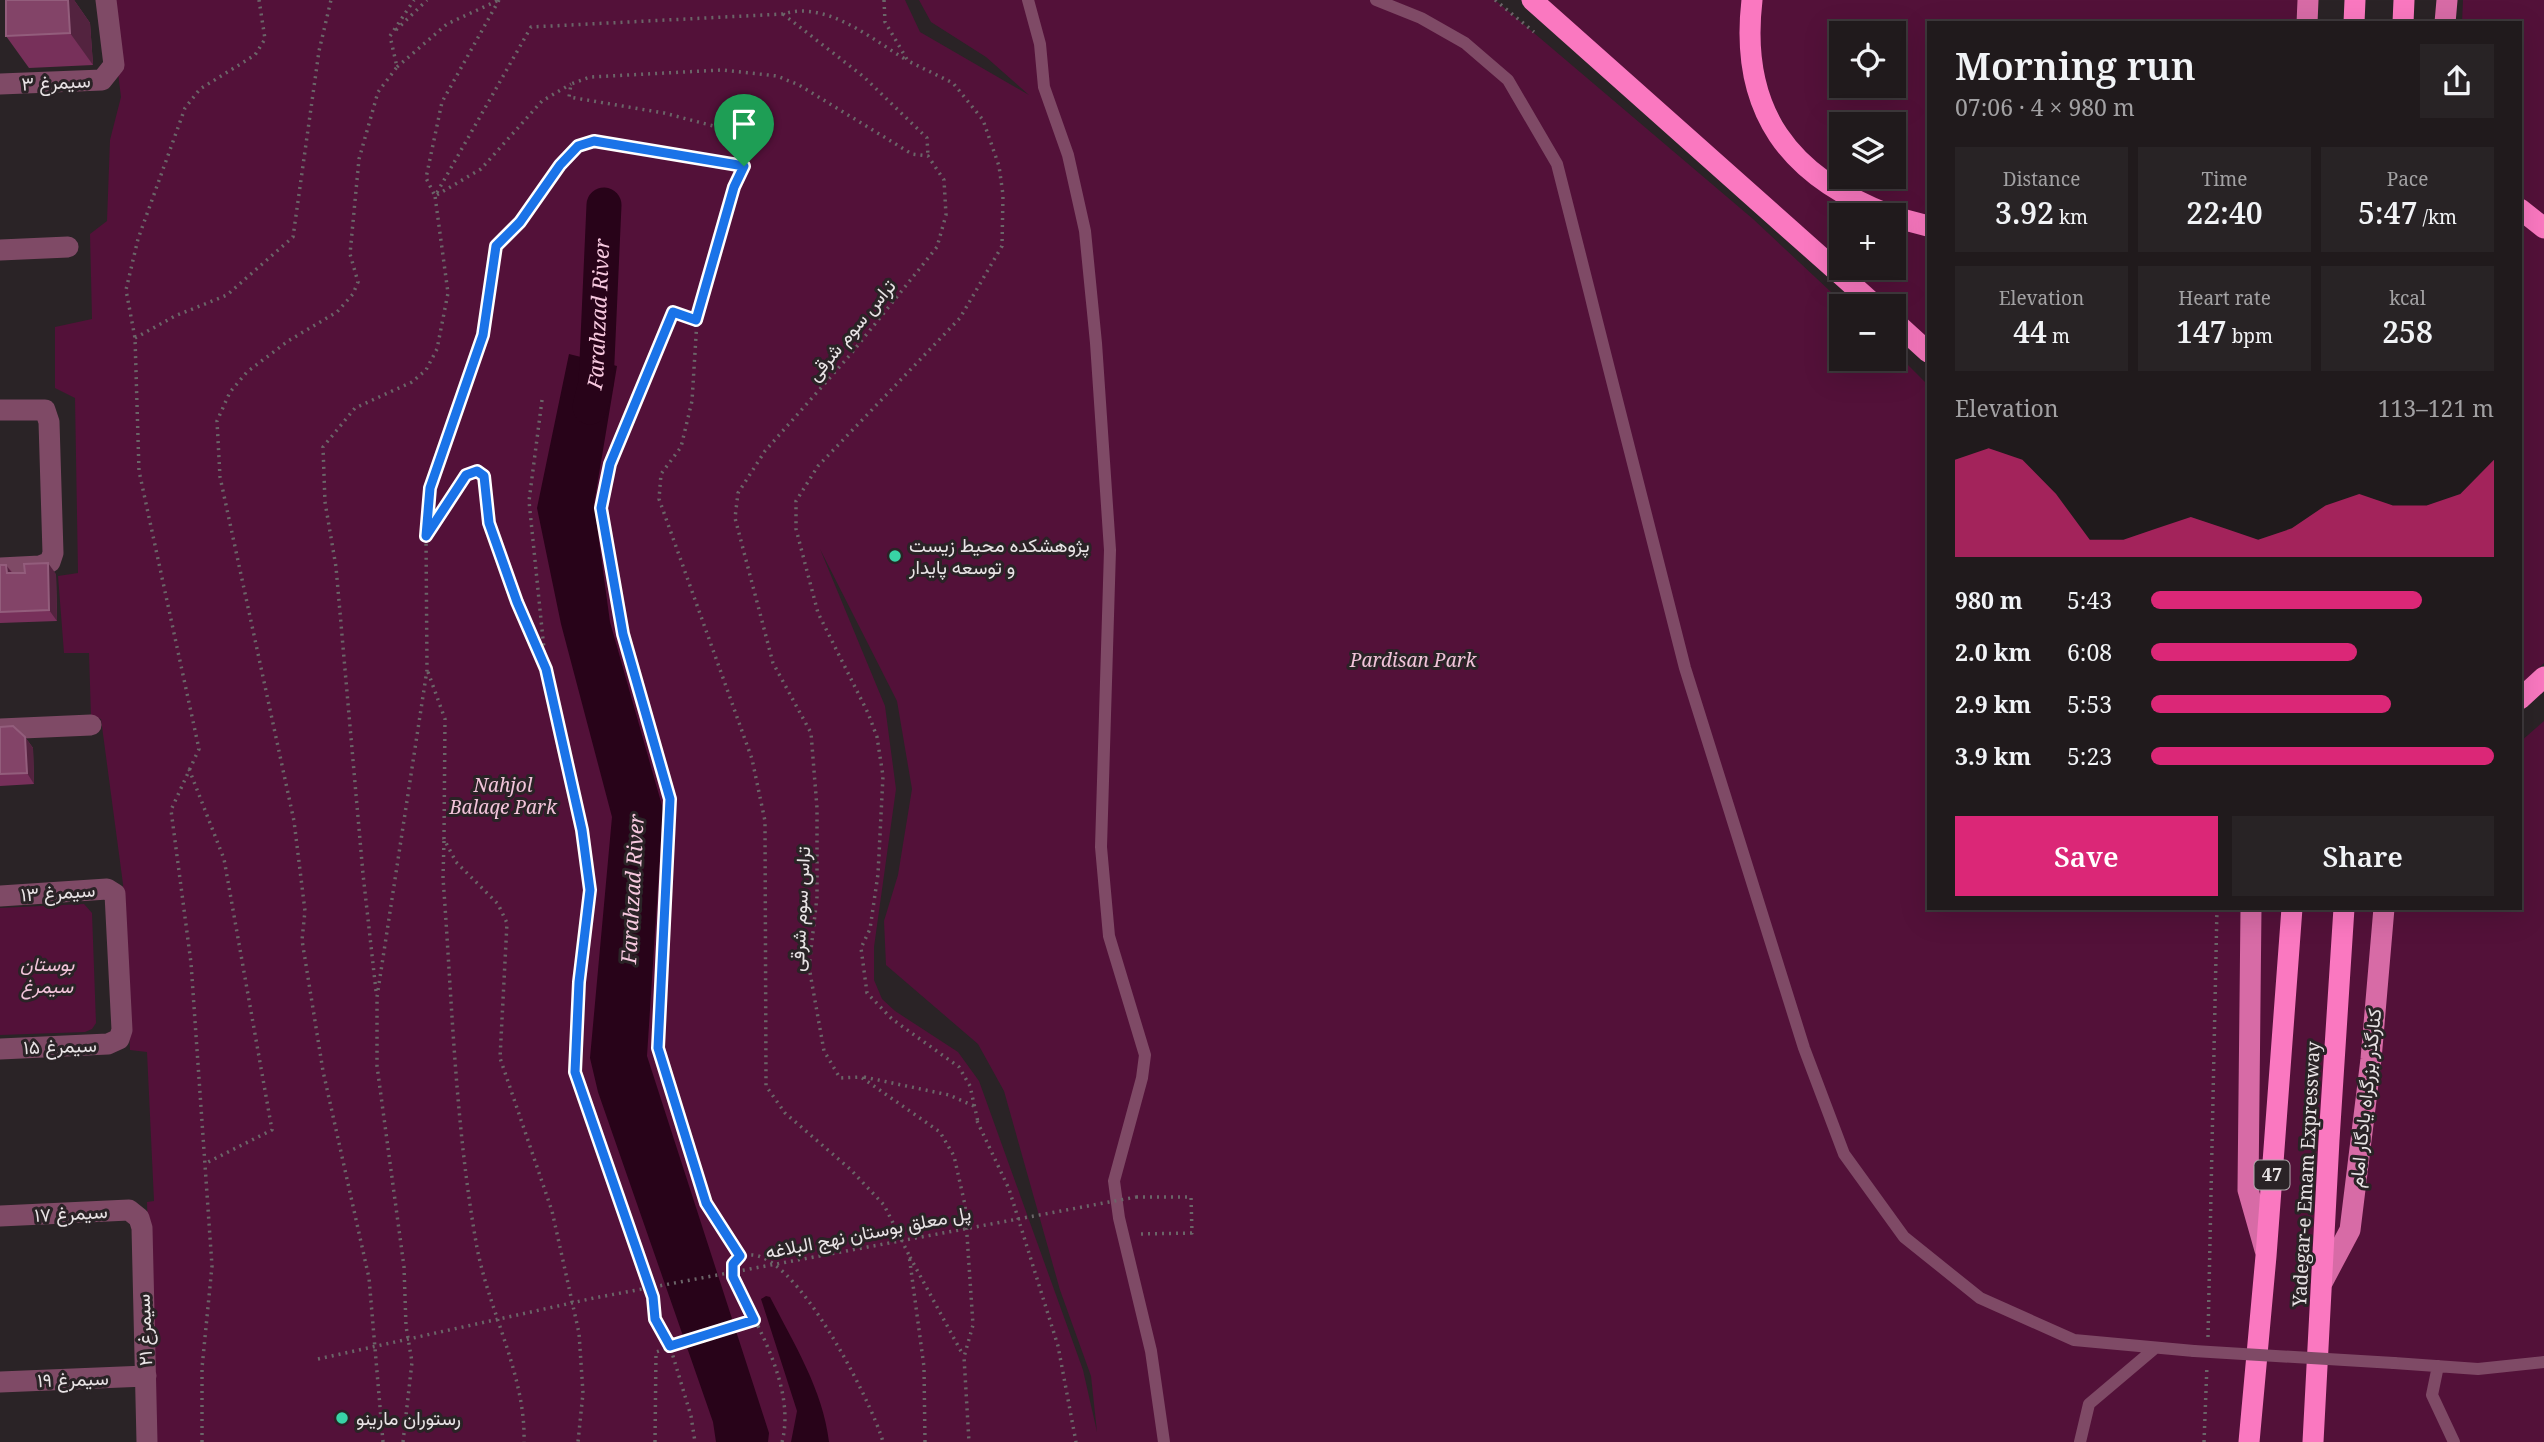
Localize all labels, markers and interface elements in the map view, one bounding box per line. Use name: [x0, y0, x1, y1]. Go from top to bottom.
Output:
map controls: [1829, 21, 1906, 371]
button: locate: [1829, 21, 1906, 98]
text: Morning run: [1955, 39, 2196, 91]
button: share: [2420, 44, 2494, 118]
street label: سیمرغ ۳: [21, 67, 91, 97]
text: 07:06 · 4 × 980 m: [1955, 91, 2135, 123]
pin: [714, 94, 774, 166]
icon: arrive: [725, 105, 763, 143]
button: layers: [1829, 112, 1906, 189]
text: Distance: [2003, 166, 2080, 192]
text: Time: [2202, 166, 2247, 192]
text: Pace: [2387, 166, 2428, 192]
text: 3.92: [1995, 192, 2054, 233]
text: 22:40: [2186, 192, 2263, 233]
text: 5:47: [2358, 192, 2418, 233]
button: +: [1829, 203, 1906, 280]
text: km: [2054, 204, 2088, 230]
text: /km: [2418, 204, 2457, 230]
water label: Farahzad River: [580, 238, 615, 393]
street label: تراس سوم شرقی: [801, 273, 901, 386]
text: Elevation: [1999, 285, 2084, 311]
text: Heart rate: [2178, 285, 2271, 311]
text: kcal: [2389, 285, 2426, 311]
button: −: [1829, 294, 1906, 371]
text: 44: [2013, 311, 2047, 352]
text: 147: [2176, 311, 2227, 352]
text: 258: [2382, 311, 2433, 352]
text: m: [2047, 323, 2070, 349]
text: bpm: [2227, 323, 2273, 349]
text: Elevation: [1955, 392, 2059, 424]
text: 113–121 m: [2378, 392, 2494, 424]
place label: پژوهشکده محیط زیست و توسعه پایدار: [908, 532, 1089, 581]
marker: پژوهشکده محیط زیست و توسعه پایدار: [887, 548, 903, 564]
text: 980 m: [1955, 584, 2023, 616]
text: 5:43: [2067, 584, 2112, 616]
text: 2.0 km: [1955, 636, 2031, 668]
text: 6:08: [2067, 636, 2112, 668]
park label: Pardisan Park: [1349, 647, 1478, 673]
text: 2.9 km: [1955, 688, 2031, 720]
text: 5:53: [2067, 688, 2112, 720]
text: 3.9 km: [1955, 740, 2031, 772]
text: 5:23: [2067, 740, 2112, 772]
park label: Nahjol Balaqe Park: [448, 772, 558, 820]
water label: Farahzad River: [614, 813, 650, 966]
button: Save: [1955, 816, 2218, 896]
button: Share: [2232, 816, 2494, 896]
street label: تراس سوم شرقی: [784, 846, 816, 972]
street label: سیمرغ ۱۳: [20, 876, 96, 908]
park label: بوستان سیمرغ: [20, 951, 75, 1000]
street label: کنارگذر بزرگراه یادگار امام: [2343, 1007, 2387, 1189]
street label: سیمرغ ۱۵: [23, 1032, 97, 1060]
street label: Yadegar-e Emam Expressway: [2286, 1040, 2326, 1308]
road number: 47: [2254, 1160, 2290, 1190]
street label: سیمرغ ۱۷: [34, 1198, 108, 1228]
street label: پل معلق بوستان نهج البلاغه: [763, 1199, 973, 1266]
street label: سیمرغ ۲۱: [130, 1293, 158, 1367]
street label: سیمرغ ۱۹: [37, 1365, 109, 1393]
place label: رستوران مارینو: [356, 1405, 461, 1431]
marker: رستوران مارینو: [334, 1410, 350, 1426]

